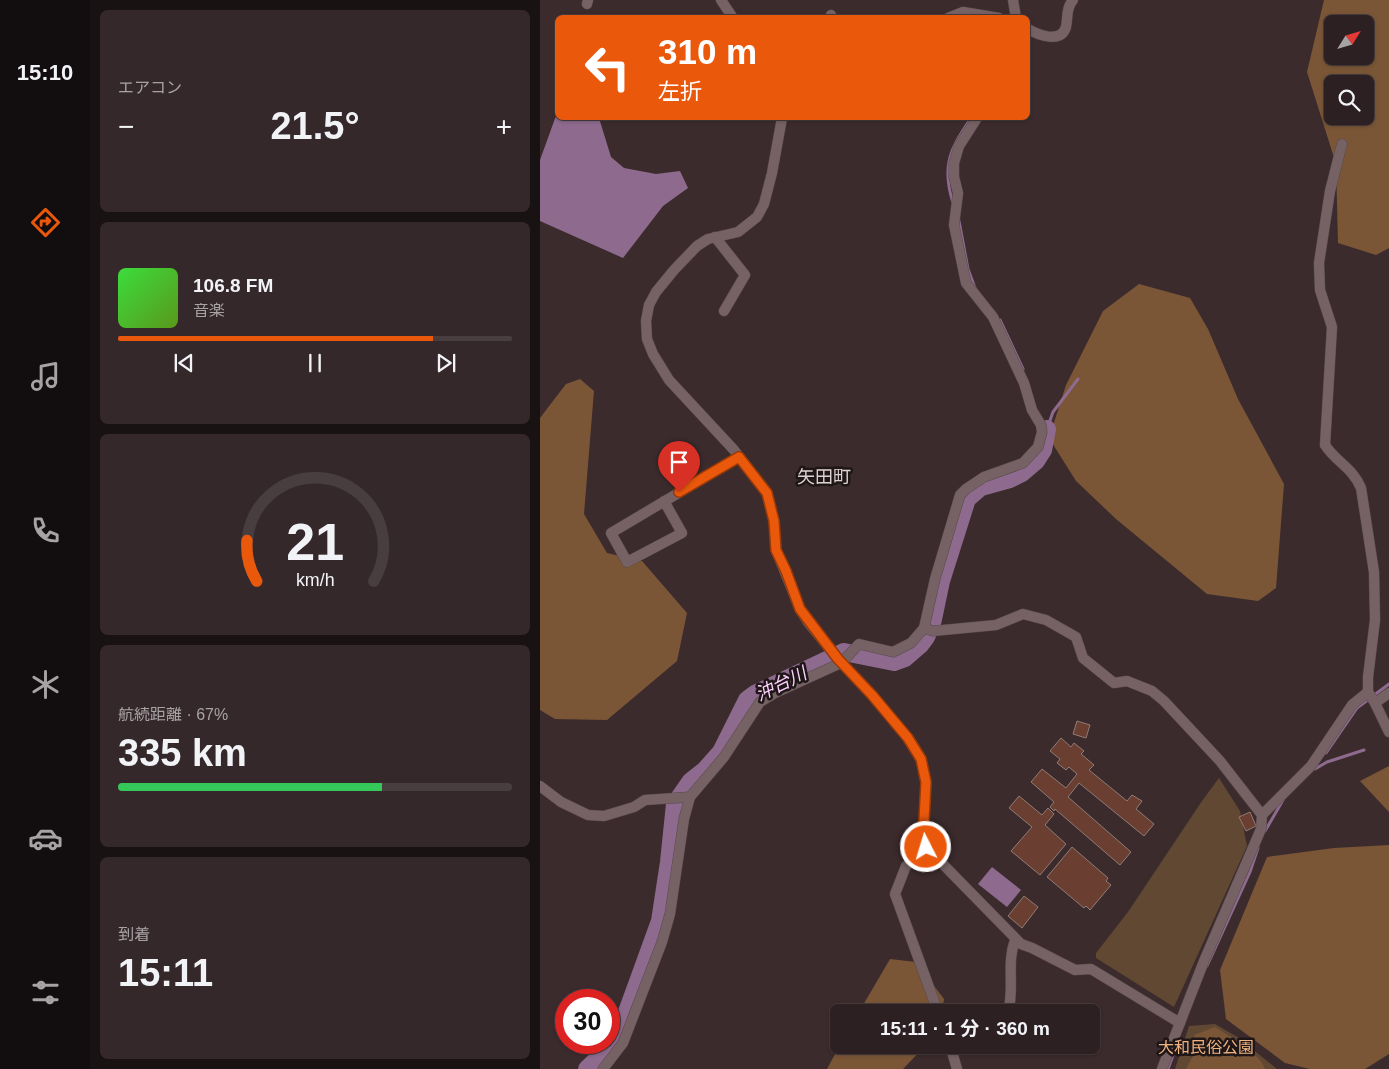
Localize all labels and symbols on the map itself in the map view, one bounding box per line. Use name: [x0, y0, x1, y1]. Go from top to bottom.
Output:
north arrow: [1324, 15, 1374, 65]
pin: [658, 441, 700, 492]
district label: 矢田町: [797, 467, 851, 487]
water label: 沖台川: [752, 662, 811, 705]
position arrow: [899, 820, 951, 872]
speed limit sign: 30: [555, 989, 620, 1054]
park label: 大和民俗公園: [1158, 1039, 1254, 1056]

